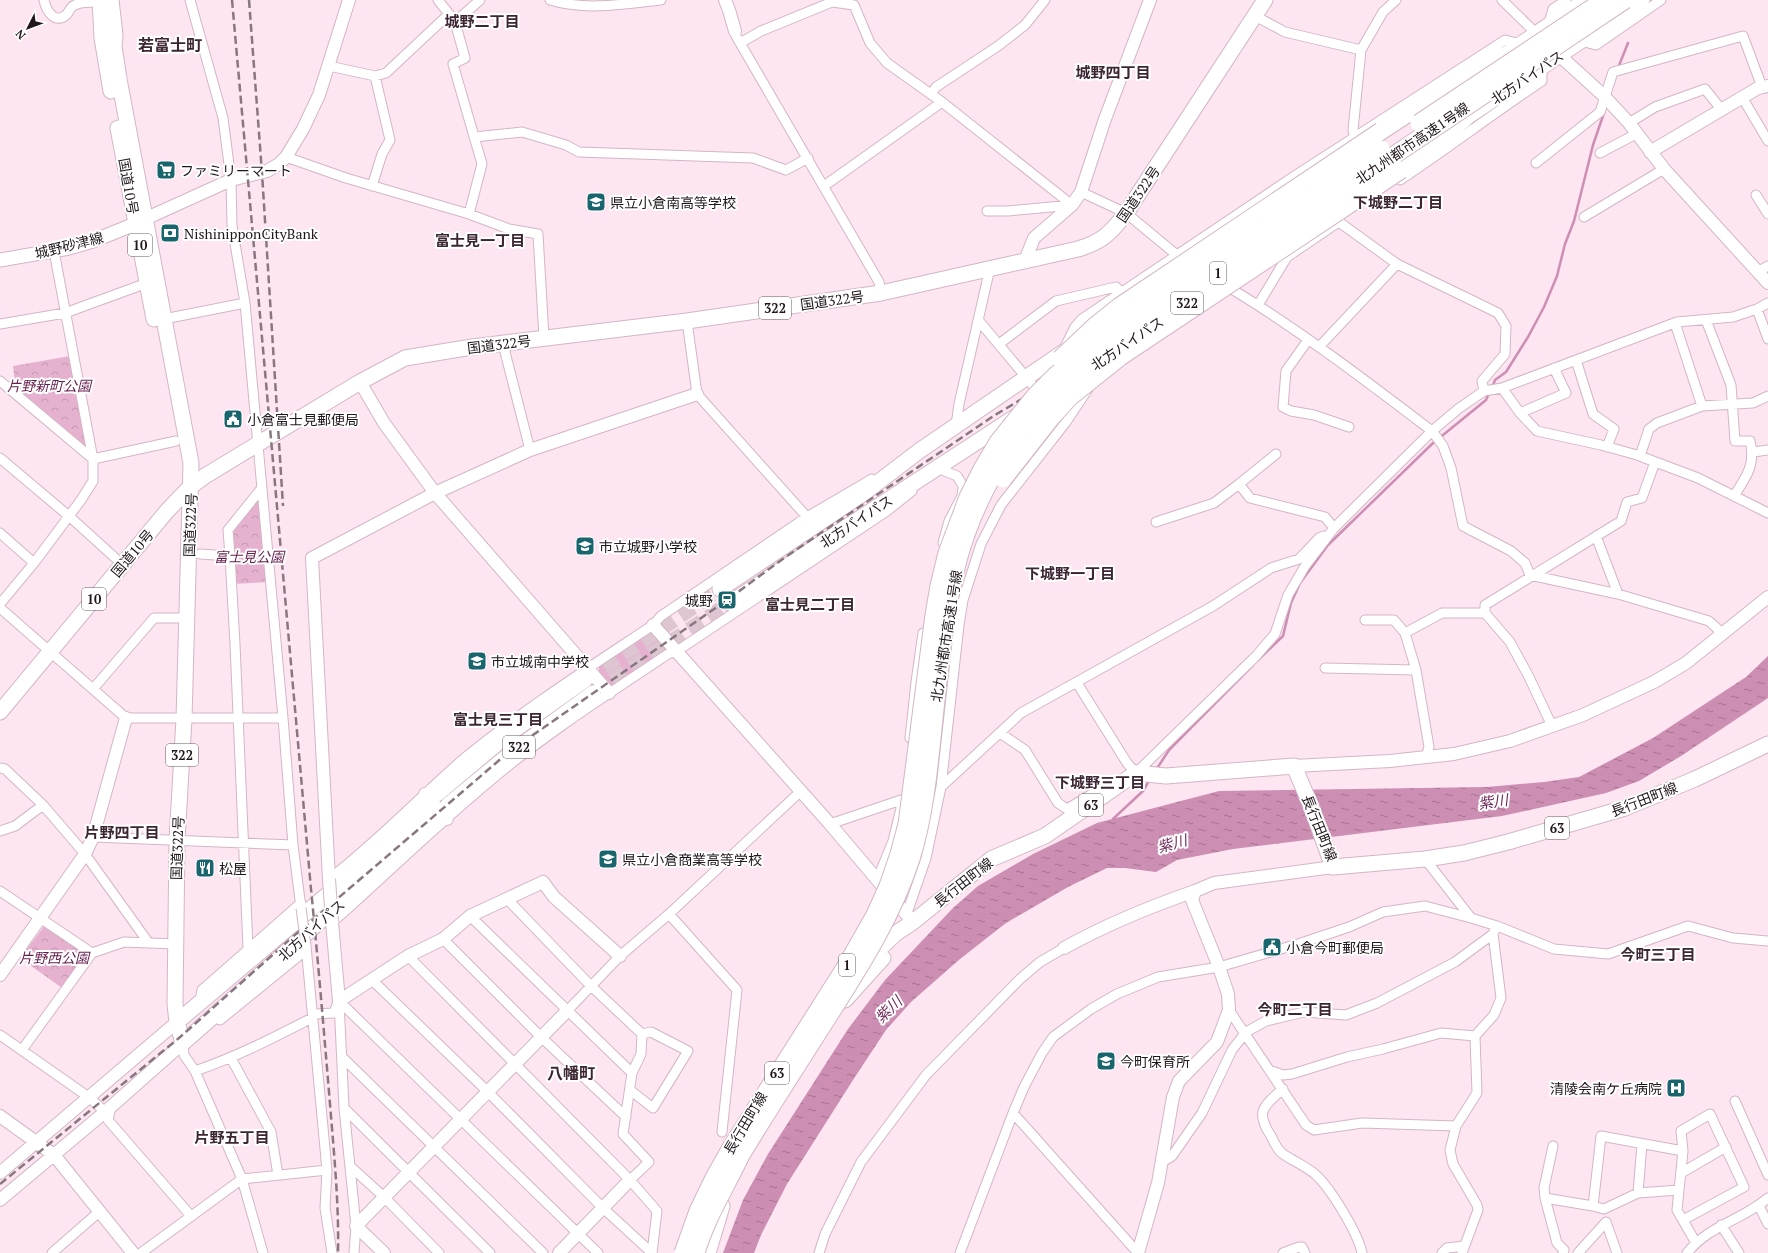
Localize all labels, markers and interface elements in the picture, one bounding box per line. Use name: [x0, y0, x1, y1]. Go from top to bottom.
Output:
north arrow: [8, 8, 48, 48]
district label: 城野二丁目: [444, 11, 520, 31]
text: N: [12, 26, 29, 42]
district label: 若富士町: [138, 34, 202, 56]
street label: 北方バイパス: [1487, 46, 1567, 108]
district label: 城野四丁目: [1075, 62, 1151, 82]
street label: 北九州都市高速1号線: [1351, 98, 1473, 188]
street label: 国道10号: [115, 156, 143, 216]
supermarket icon: ファミリーマート: [155, 159, 177, 181]
place label: ファミリーマート: [180, 161, 292, 180]
street label: 国道322号: [1112, 162, 1164, 226]
school or university icon: 県立小倉南高等学校: [585, 191, 607, 213]
district label: 下城野二丁目: [1353, 192, 1443, 212]
place label: 県立小倉南高等学校: [610, 193, 736, 212]
bank icon: NishinipponCityBank: [159, 222, 181, 244]
place label: NishinipponCityBank: [184, 224, 319, 243]
street label: 城野砂津線: [33, 227, 105, 263]
district label: 富士見一丁目: [435, 230, 525, 250]
road number: 10: [128, 234, 152, 256]
road number: 1: [1210, 262, 1226, 284]
street label: 国道322号: [799, 286, 865, 314]
road number: 322: [1171, 292, 1203, 314]
road number: 322: [759, 297, 791, 319]
street label: 北方バイパス: [1087, 312, 1167, 374]
street label: 国道322号: [466, 331, 532, 357]
park label: 片野新町公園: [7, 376, 93, 395]
public building icon: 小倉富士見郵便局: [222, 408, 244, 430]
place label: 小倉富士見郵便局: [247, 410, 359, 429]
street label: 北方バイパス: [816, 490, 896, 552]
street label: 国道322号: [179, 492, 201, 558]
street label: 国道10号: [106, 525, 158, 581]
school or university icon: 市立城野小学校: [574, 535, 596, 557]
place label: 市立城野小学校: [599, 537, 697, 556]
park label: 富士見公園: [214, 547, 286, 566]
district label: 下城野一丁目: [1025, 563, 1115, 583]
street label: 北九州都市高速1号線: [926, 569, 966, 703]
road number: 10: [82, 588, 106, 610]
station icon: 城野: [716, 589, 738, 611]
place label: 城野: [685, 591, 713, 610]
district label: 富士見二丁目: [765, 594, 855, 614]
school or university icon: 市立城南中学校: [466, 650, 488, 672]
place label: 市立城南中学校: [491, 652, 589, 671]
district label: 富士見三丁目: [453, 709, 543, 729]
road number: 322: [503, 736, 535, 758]
road number: 322: [166, 744, 198, 766]
district label: 下城野三丁目: [1055, 772, 1145, 792]
street label: 長行田町線: [1608, 778, 1680, 820]
water label: 紫川: [1477, 789, 1511, 813]
street label: 長行田町線: [1298, 792, 1342, 864]
road number: 63: [1079, 794, 1103, 816]
street label: 国道322号: [166, 815, 188, 881]
road number: 63: [1545, 817, 1569, 839]
district label: 片野四丁目: [84, 822, 160, 842]
water label: 紫川: [1155, 829, 1191, 857]
school or university icon: 県立小倉商業高等学校: [597, 848, 619, 870]
place label: 県立小倉商業高等学校: [622, 850, 762, 869]
street label: 長行田町線: [930, 853, 996, 911]
restaurant icon: 松屋: [194, 857, 216, 879]
place label: 松屋: [219, 859, 247, 878]
street label: 北方バイパス: [274, 895, 348, 965]
public building icon: 小倉今町郵便局: [1261, 936, 1283, 958]
place label: 小倉今町郵便局: [1286, 938, 1384, 957]
district label: 今町三丁目: [1620, 944, 1696, 964]
park label: 片野西公園: [19, 948, 91, 967]
road number: 1: [839, 954, 855, 976]
water label: 紫川: [870, 990, 907, 1027]
district label: 今町二丁目: [1257, 999, 1333, 1019]
school or university icon: 今町保育所: [1095, 1050, 1117, 1072]
place label: 今町保育所: [1120, 1052, 1190, 1071]
district label: 八幡町: [547, 1062, 595, 1084]
road number: 63: [765, 1062, 789, 1084]
hospital icon: 清陵会南ケ丘病院: [1665, 1077, 1687, 1099]
place label: 清陵会南ケ丘病院: [1550, 1079, 1662, 1098]
street label: 長行田町線: [719, 1088, 771, 1158]
district label: 片野五丁目: [194, 1127, 270, 1147]

